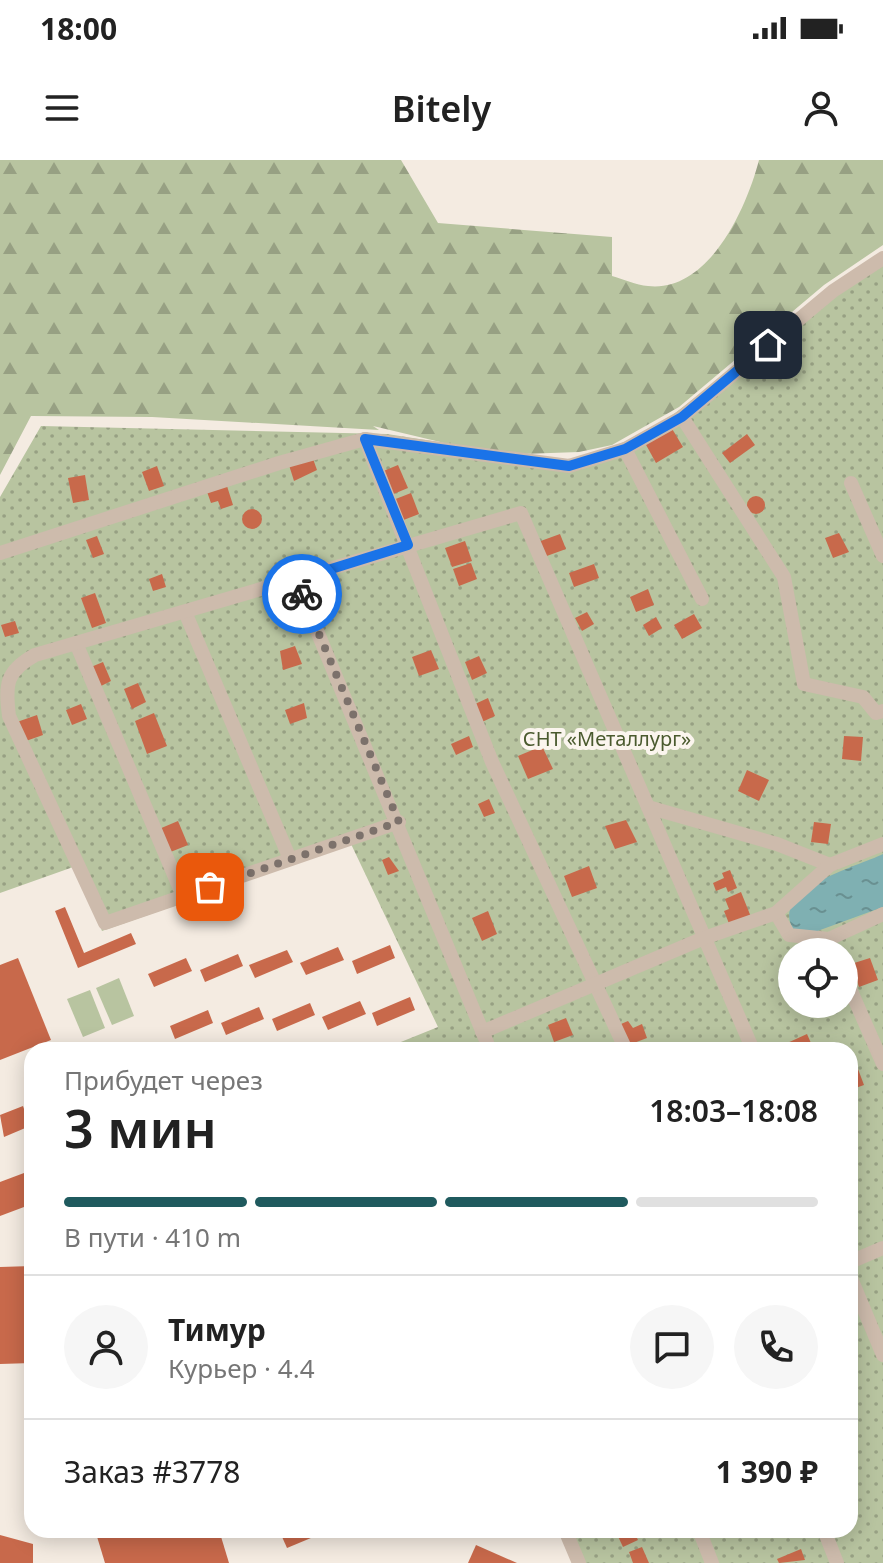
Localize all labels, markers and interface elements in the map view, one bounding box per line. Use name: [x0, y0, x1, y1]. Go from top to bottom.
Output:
text: 18:00: [40, 8, 117, 49]
text: Bitely: [392, 84, 491, 133]
icon: menu: [40, 86, 84, 130]
icon: person: [799, 86, 843, 130]
pin: [734, 311, 802, 379]
icon: home: [746, 323, 790, 367]
courier: [262, 554, 342, 634]
icon: bike: [280, 572, 324, 616]
park label: СНТ «Металлург»: [523, 725, 691, 752]
pin: [176, 853, 244, 921]
icon: bag: [188, 865, 232, 909]
map controls: [778, 938, 858, 1018]
button: locate: [778, 938, 858, 1018]
text: Прибудет через: [64, 1062, 263, 1098]
text: 18:03–18:08: [649, 1090, 818, 1131]
text: 3 мин: [64, 1092, 217, 1163]
text: В пути · 410 m: [64, 1219, 241, 1255]
button: person: [64, 1305, 148, 1389]
button: chat: [630, 1305, 714, 1389]
button: phone: [734, 1305, 818, 1389]
text: Тимур: [168, 1309, 266, 1350]
text: Курьер · 4.4: [168, 1350, 315, 1386]
text: Заказ #3778: [64, 1451, 240, 1492]
text: 1 390 ₽: [716, 1451, 818, 1492]

